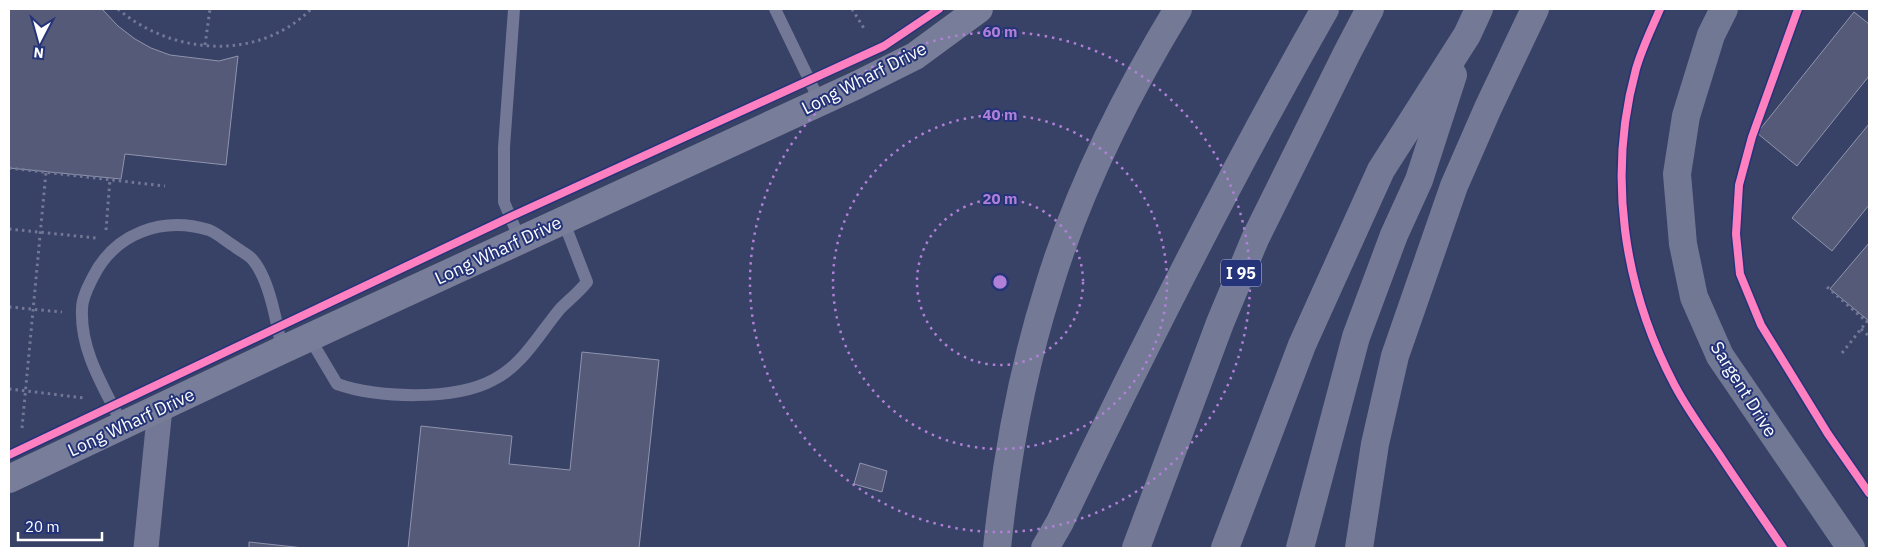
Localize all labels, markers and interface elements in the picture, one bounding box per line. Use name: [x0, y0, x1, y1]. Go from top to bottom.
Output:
north arrow: [15, 15, 65, 65]
text: 60 m: [983, 22, 1017, 41]
street label: Long Wharf Drive: [798, 37, 930, 119]
text: N: [33, 43, 45, 62]
text: 40 m: [983, 105, 1017, 124]
text: 20 m: [983, 189, 1017, 208]
street label: Long Wharf Drive: [431, 211, 565, 289]
road number: I 95: [1221, 260, 1261, 286]
centre of rings: [991, 273, 1009, 291]
street label: Sargent Drive: [1706, 337, 1782, 441]
street label: Long Wharf Drive: [64, 383, 198, 461]
scale bar: [18, 510, 101, 542]
text: 20 m: [25, 517, 60, 536]

